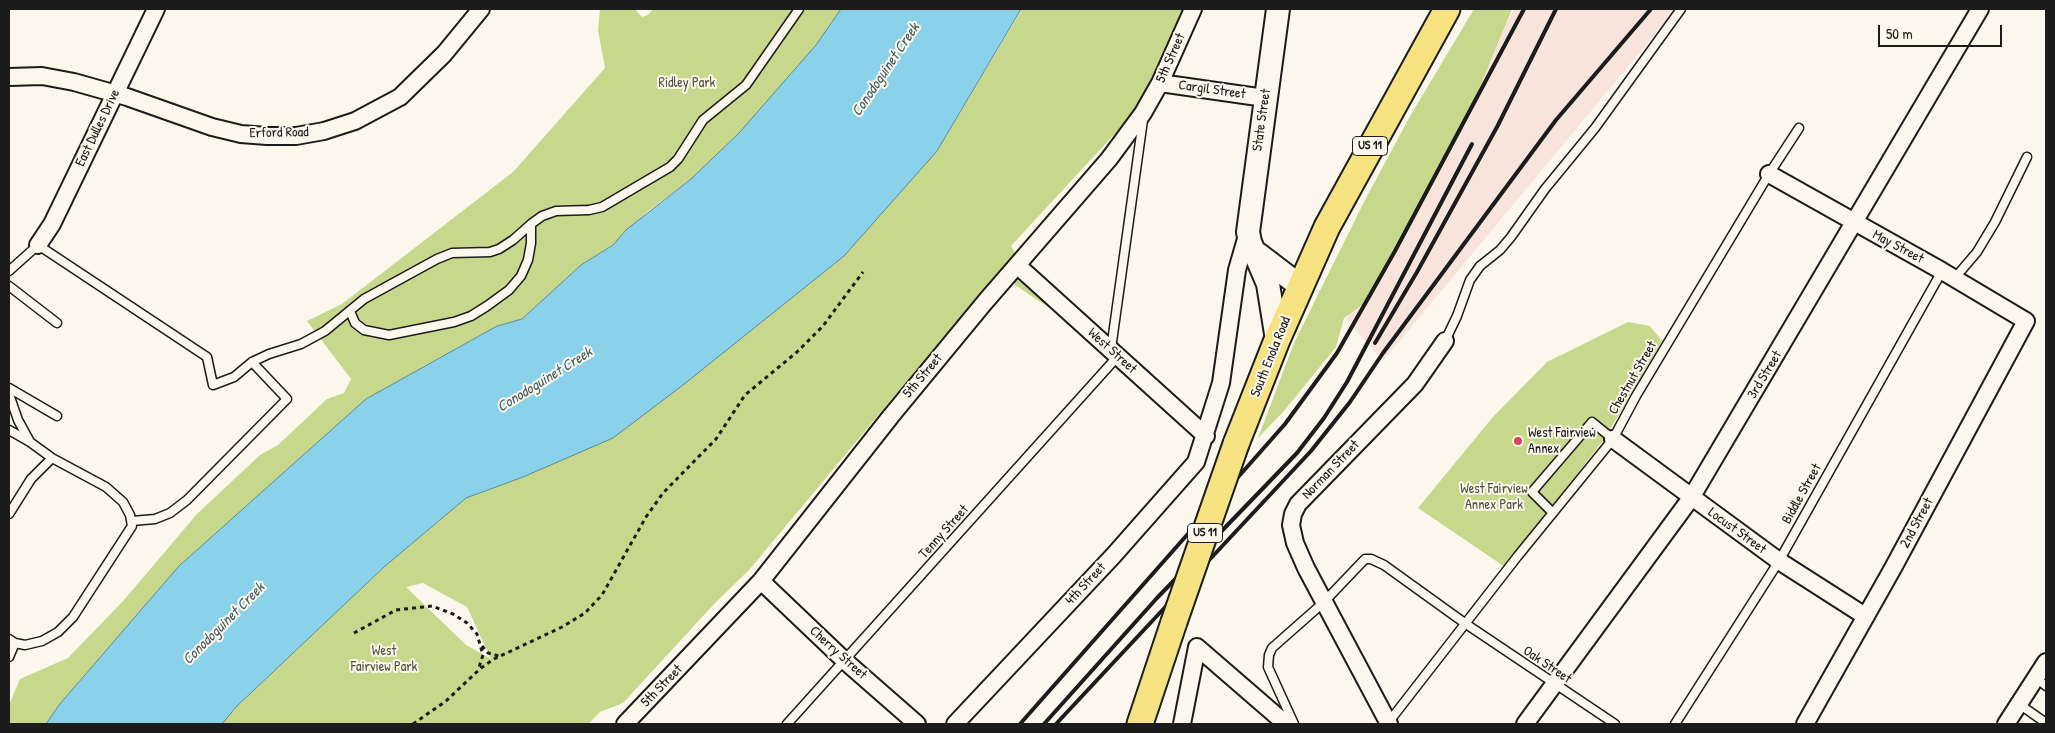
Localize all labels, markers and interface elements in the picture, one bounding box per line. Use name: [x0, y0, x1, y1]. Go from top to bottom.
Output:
scale bar: [1880, 15, 2004, 47]
water label: Conodoguinet Creek: [848, 20, 924, 120]
text: 50 m: [1886, 23, 1913, 44]
street label: 5th Street: [1153, 31, 1189, 85]
park label: Ridley Park: [659, 75, 715, 91]
street label: Cargil Street: [1177, 77, 1247, 103]
street label: East Dulles Drive: [72, 87, 124, 169]
street label: State Street: [1249, 88, 1275, 152]
street label: Erford Road: [249, 124, 309, 142]
road number: US 11: [1352, 136, 1388, 156]
street label: May Street: [1870, 227, 1926, 267]
street label: South Enola Road: [1247, 314, 1295, 400]
street label: West Street: [1084, 325, 1140, 377]
street label: Chestnut Street: [1605, 338, 1661, 418]
water label: Conodoguinet Creek: [494, 344, 596, 416]
street label: 3rd Street: [1744, 348, 1786, 402]
street label: 5th Street: [900, 351, 946, 401]
place label: West Fairview Annex: [1528, 425, 1596, 458]
marker: West Fairview Annex: [1512, 435, 1524, 447]
street label: Norman Street: [1299, 437, 1363, 503]
street label: Biddle Street: [1779, 461, 1825, 527]
park label: West Fairview Annex Park: [1460, 481, 1528, 514]
street label: 2nd Street: [1897, 495, 1937, 551]
street label: Tenny Street: [916, 502, 972, 562]
street label: Locust Street: [1705, 504, 1769, 558]
road number: US 11: [1188, 524, 1222, 542]
street label: 4th Street: [1062, 559, 1110, 609]
water label: Conodoguinet Creek: [179, 579, 269, 669]
street label: Cherry Street: [806, 623, 870, 683]
park label: West Fairview Park: [351, 643, 417, 676]
street label: Oak Street: [1520, 643, 1574, 687]
street label: 5th Street: [638, 661, 686, 711]

